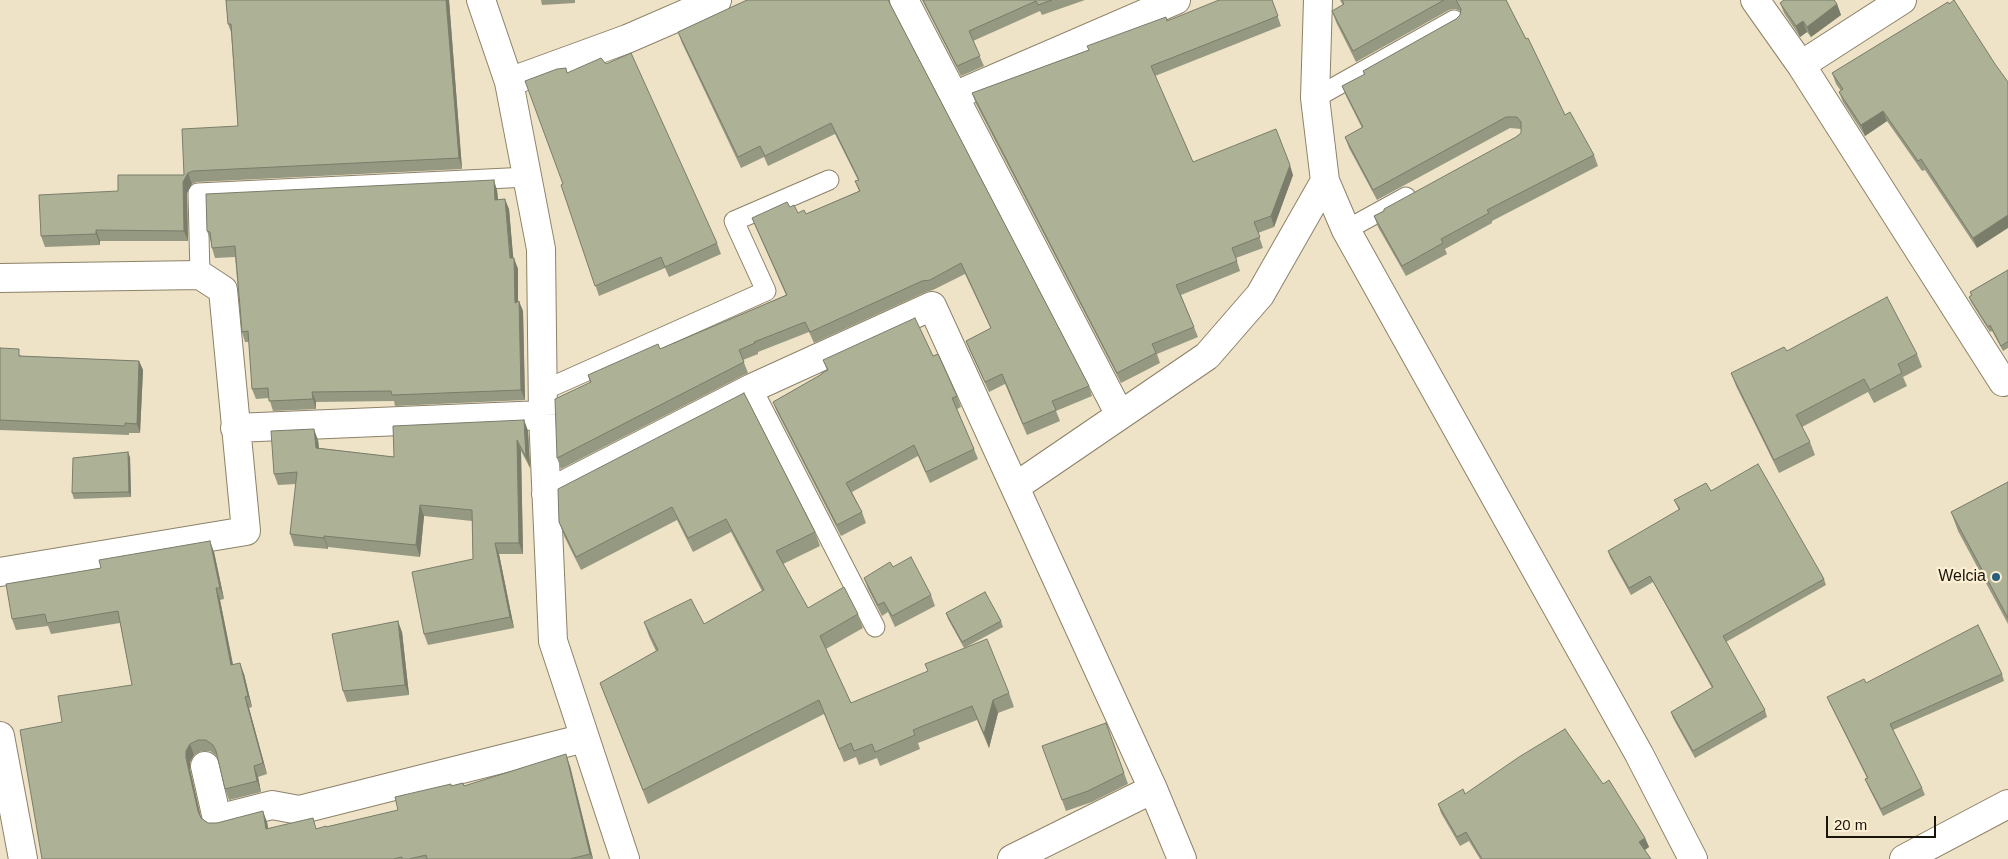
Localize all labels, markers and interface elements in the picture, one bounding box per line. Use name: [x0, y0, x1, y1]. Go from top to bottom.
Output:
place label: Welcia: [1938, 567, 1986, 587]
marker: Welcia: [1990, 571, 2002, 583]
scale bar: [1828, 806, 1938, 838]
text: 20 m: [1834, 816, 1867, 833]

